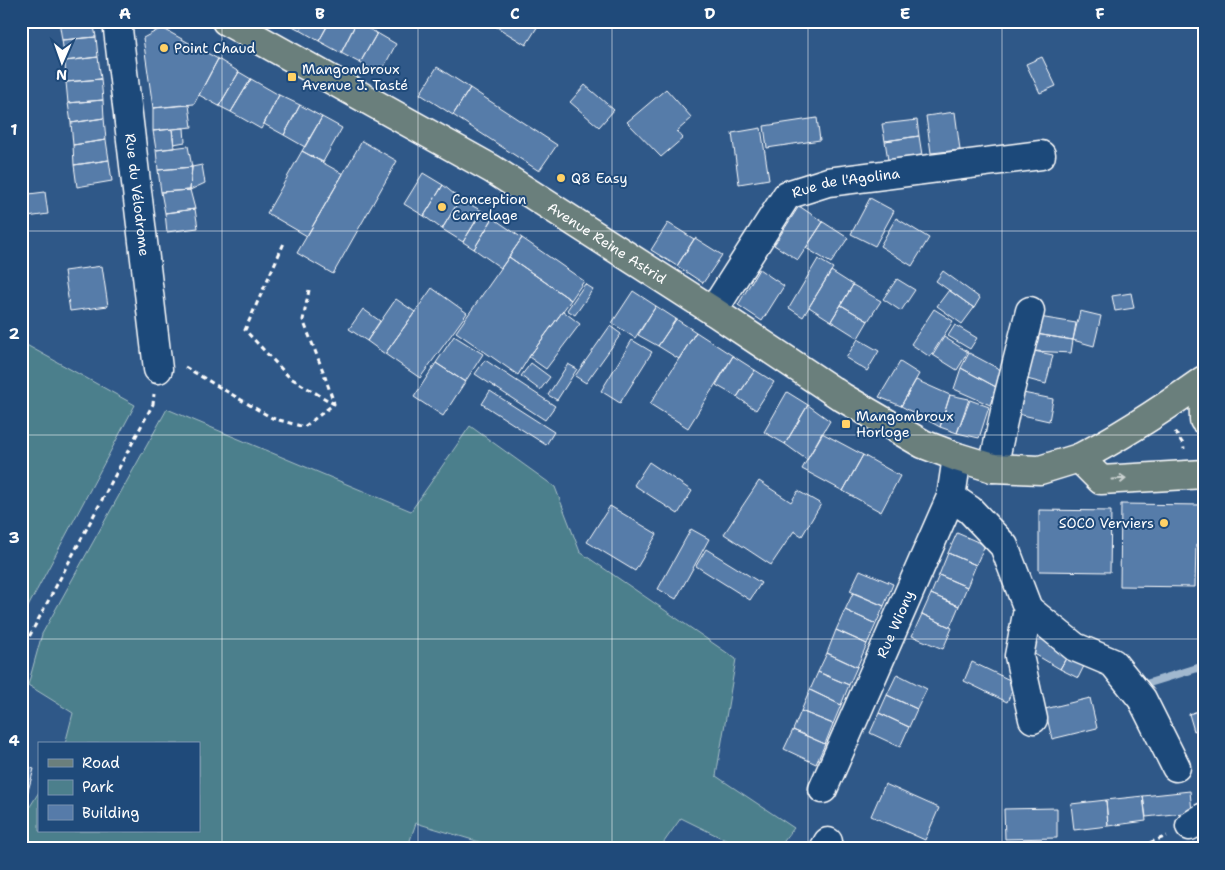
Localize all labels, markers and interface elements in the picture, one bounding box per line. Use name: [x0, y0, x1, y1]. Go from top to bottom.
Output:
text: A: [119, 3, 131, 24]
text: B: [315, 3, 325, 24]
text: C: [510, 3, 520, 24]
text: D: [704, 3, 716, 24]
text: E: [900, 3, 910, 24]
text: F: [1095, 3, 1105, 24]
north arrow: [38, 38, 88, 88]
place label: Point Chaud: [174, 39, 256, 57]
marker: Point Chaud: [158, 42, 170, 54]
place label: Mangombroux Avenue J. Tasté: [302, 60, 408, 94]
text: N: [56, 66, 67, 84]
marker: Mangombroux Avenue J. Tasté: [286, 71, 298, 83]
text: 1: [10, 119, 18, 140]
street label: Rue du Vélodrome: [121, 132, 154, 257]
street label: Rue de l'Agolina: [790, 164, 901, 202]
place label: Q8 Easy: [571, 169, 628, 187]
marker: Q8 Easy: [555, 172, 567, 184]
place label: Conception Carrelage: [452, 190, 527, 224]
street label: Avenue Reine Astrid: [544, 198, 670, 288]
marker: Conception Carrelage: [436, 201, 448, 213]
text: 2: [8, 323, 20, 344]
place label: Mangombroux Horloge: [856, 407, 954, 441]
marker: Mangombroux Horloge: [840, 418, 852, 430]
one-way arrow: [1111, 474, 1127, 483]
place label: SOCO Verviers: [1059, 514, 1154, 532]
marker: SOCO Verviers: [1158, 517, 1170, 529]
text: 3: [8, 527, 20, 548]
street label: Rue Wiony: [873, 587, 918, 661]
text: 4: [8, 730, 20, 751]
legend: [38, 742, 200, 832]
text: Road: [82, 753, 120, 773]
text: Park: [82, 777, 114, 797]
text: Building: [82, 803, 139, 823]

